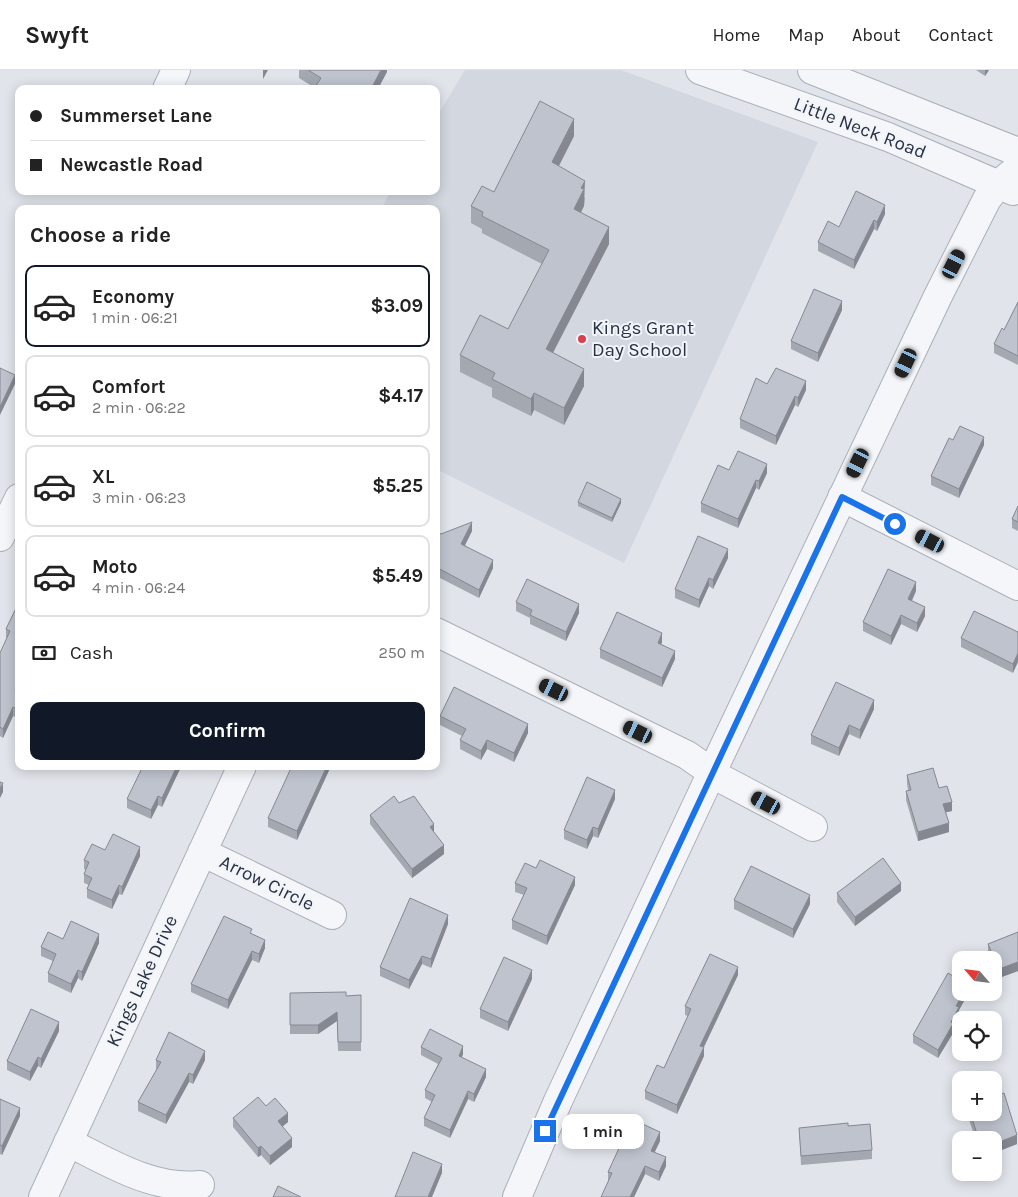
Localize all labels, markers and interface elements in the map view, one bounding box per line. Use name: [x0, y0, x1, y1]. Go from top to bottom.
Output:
text: Swyft: [25, 21, 89, 49]
text: Home: [712, 24, 760, 46]
text: Map: [788, 24, 824, 46]
text: About: [852, 24, 901, 46]
text: Contact: [929, 24, 993, 46]
street label: Little Neck Road: [791, 93, 929, 163]
text: Summerset Lane: [60, 105, 212, 127]
text: Newcastle Road: [60, 154, 203, 176]
text: Choose a ride: [30, 222, 171, 248]
car: [940, 247, 967, 281]
icon: car: [32, 284, 77, 329]
text: Economy: [92, 286, 174, 308]
text: $3.09: [370, 295, 423, 317]
text: 1 min · 06:21: [92, 308, 178, 327]
place label: Kings Grant Day School: [592, 317, 694, 361]
marker: Kings Grant Day School: [576, 333, 588, 345]
car: [892, 346, 919, 380]
icon: car: [32, 374, 77, 419]
text: Comfort: [92, 376, 166, 398]
text: $4.17: [378, 385, 423, 407]
text: 2 min · 06:22: [92, 398, 186, 417]
car: [844, 446, 871, 480]
icon: car: [32, 464, 77, 509]
text: XL: [92, 466, 114, 488]
text: $5.25: [372, 475, 423, 497]
text: 3 min · 06:23: [92, 488, 186, 507]
route start: [884, 513, 906, 535]
car: [913, 528, 946, 554]
icon: car: [32, 554, 77, 599]
text: Moto: [92, 556, 138, 578]
text: $5.49: [372, 565, 423, 587]
text: 4 min · 06:24: [92, 578, 185, 597]
icon: cash: [30, 639, 58, 667]
text: Cash: [70, 642, 114, 664]
text: 250 m: [378, 643, 425, 662]
car: [537, 677, 570, 703]
button: Confirm: [30, 702, 425, 760]
car: [621, 719, 654, 745]
car: [749, 789, 782, 817]
street label: Arrow Circle: [216, 851, 318, 915]
street label: Kings Lake Drive: [102, 912, 182, 1050]
north arrow: [952, 951, 1002, 1001]
map controls: [952, 951, 1002, 1181]
button: locate: [952, 1011, 1002, 1061]
button: +: [952, 1071, 1002, 1121]
callout: 1 min: [562, 1114, 645, 1148]
route end: [534, 1120, 556, 1142]
text: 1 min: [583, 1122, 623, 1141]
button: −: [952, 1131, 1002, 1181]

